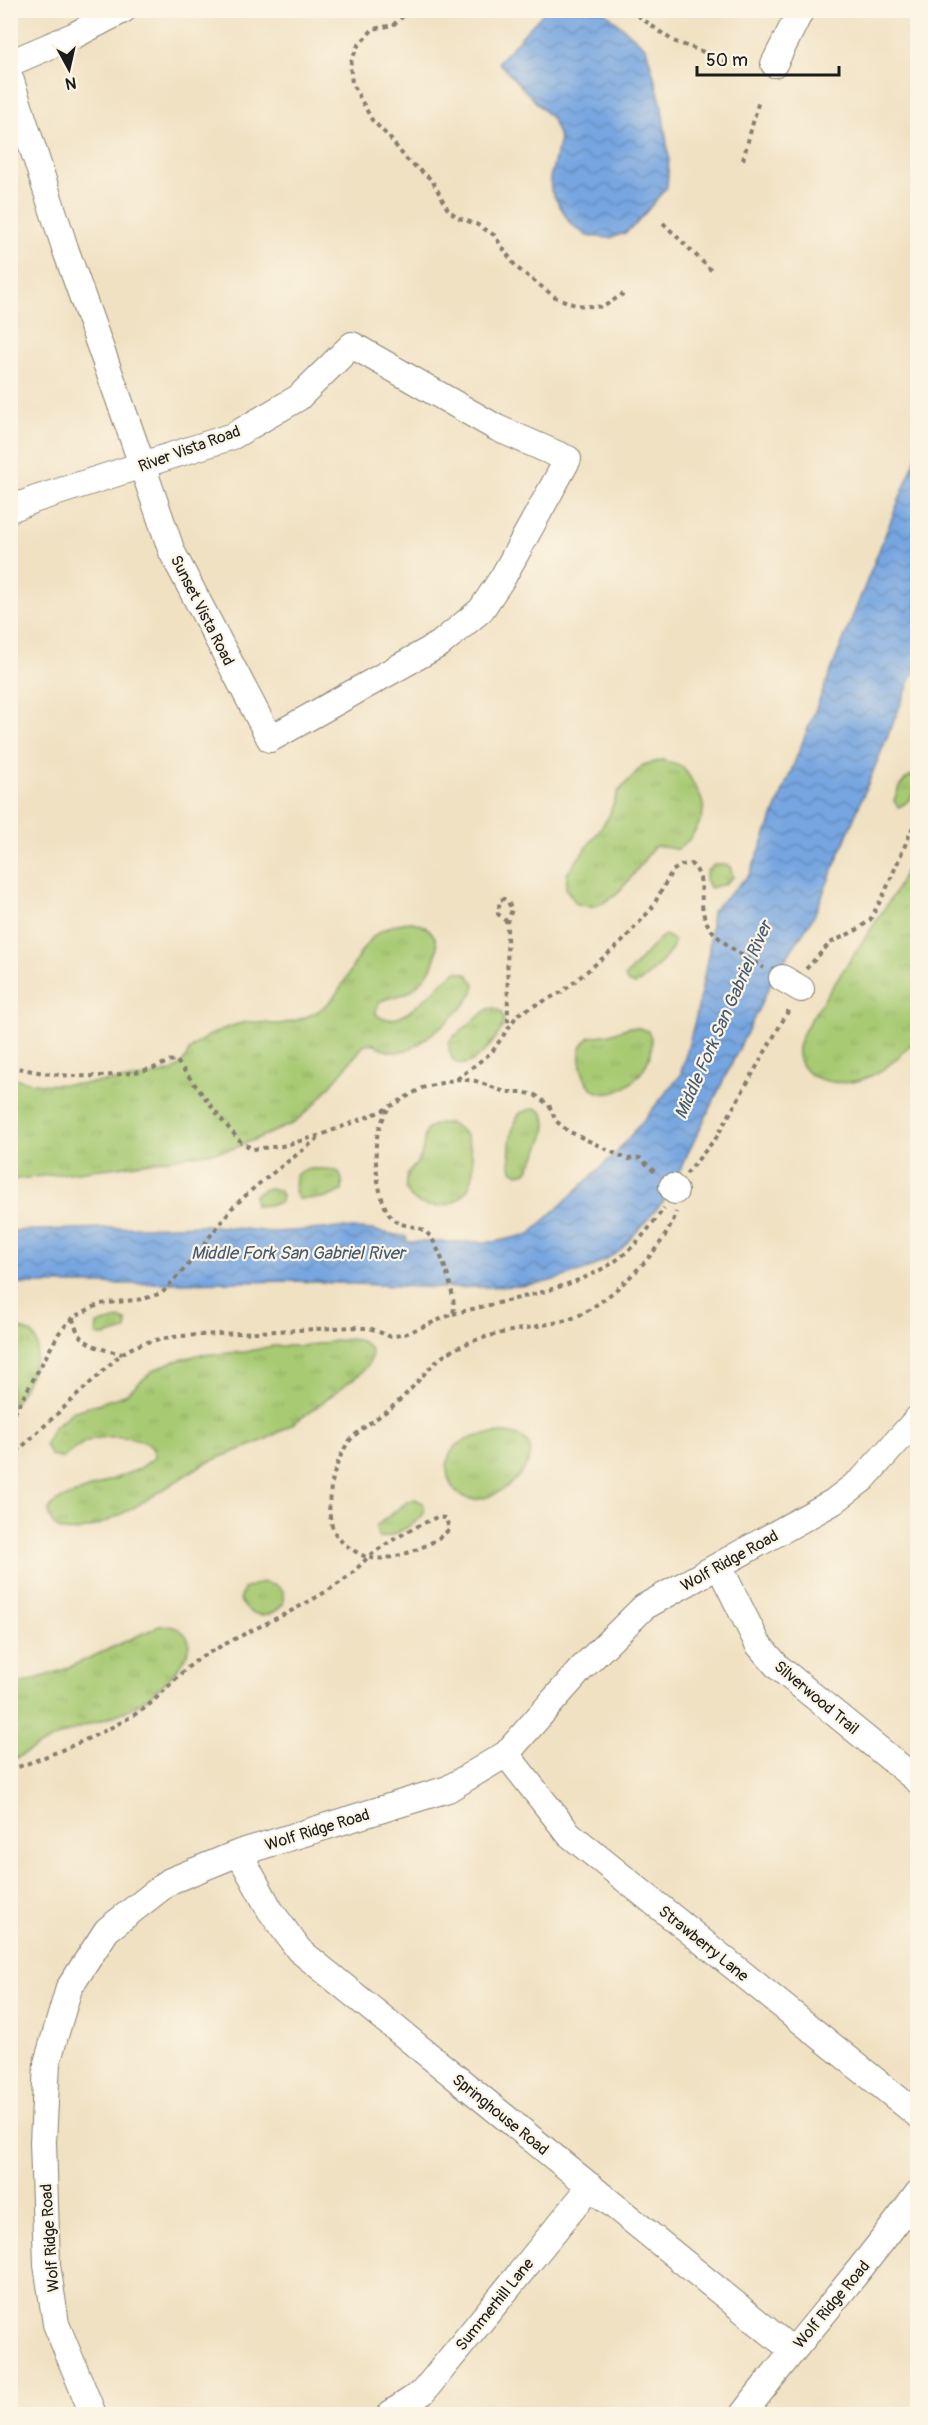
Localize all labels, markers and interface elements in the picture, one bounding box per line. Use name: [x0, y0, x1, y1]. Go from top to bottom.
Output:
north arrow: [39, 39, 99, 99]
scale bar: [697, 39, 840, 77]
text: 50 m: [706, 49, 748, 72]
text: N: [64, 72, 78, 94]
street label: River Vista Road: [136, 421, 243, 477]
street label: Sunset Vista Road: [166, 552, 239, 669]
water label: Middle Fork San Gabriel River: [669, 915, 779, 1123]
water label: Middle Fork San Gabriel River: [191, 1242, 408, 1265]
street label: Wolf Ridge Road: [677, 1526, 782, 1596]
street label: Silverwood Trail: [770, 1657, 863, 1739]
street label: Wolf Ridge Road: [263, 1805, 372, 1855]
street label: Strawberry Lane: [654, 1901, 753, 1986]
street label: Springhouse Road: [448, 2070, 553, 2160]
street label: Wolf Ridge Road: [36, 2183, 64, 2293]
street label: Summerhill Lane: [451, 2254, 538, 2355]
street label: Wolf Ridge Road: [789, 2257, 874, 2353]

